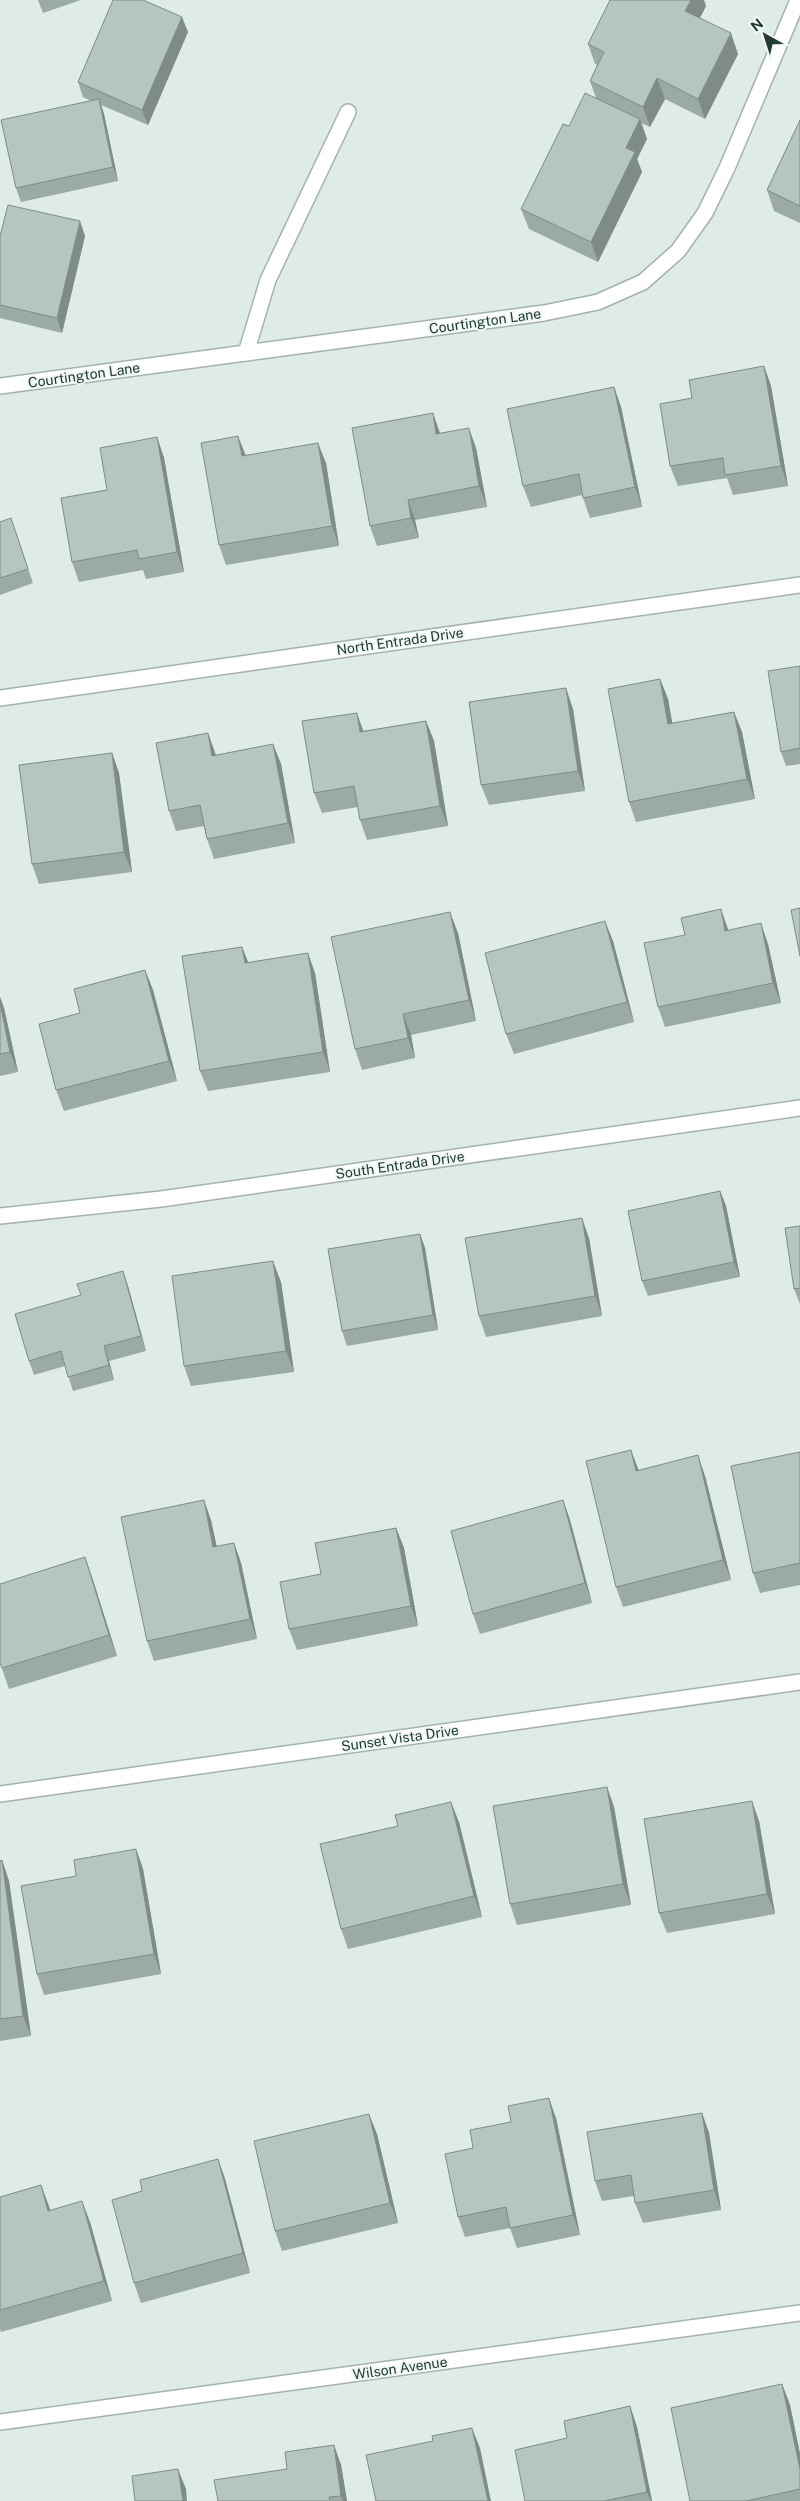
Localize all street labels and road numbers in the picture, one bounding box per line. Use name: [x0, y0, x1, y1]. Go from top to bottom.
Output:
street label: Courtington Lane: [428, 305, 542, 337]
street label: Courtington Lane: [27, 359, 141, 391]
street label: North Entrada Drive: [335, 624, 465, 658]
street label: South Entrada Drive: [335, 1148, 466, 1182]
street label: Sunset Vista Drive: [340, 1722, 460, 1754]
street label: Wilson Avenue: [352, 2353, 448, 2383]

